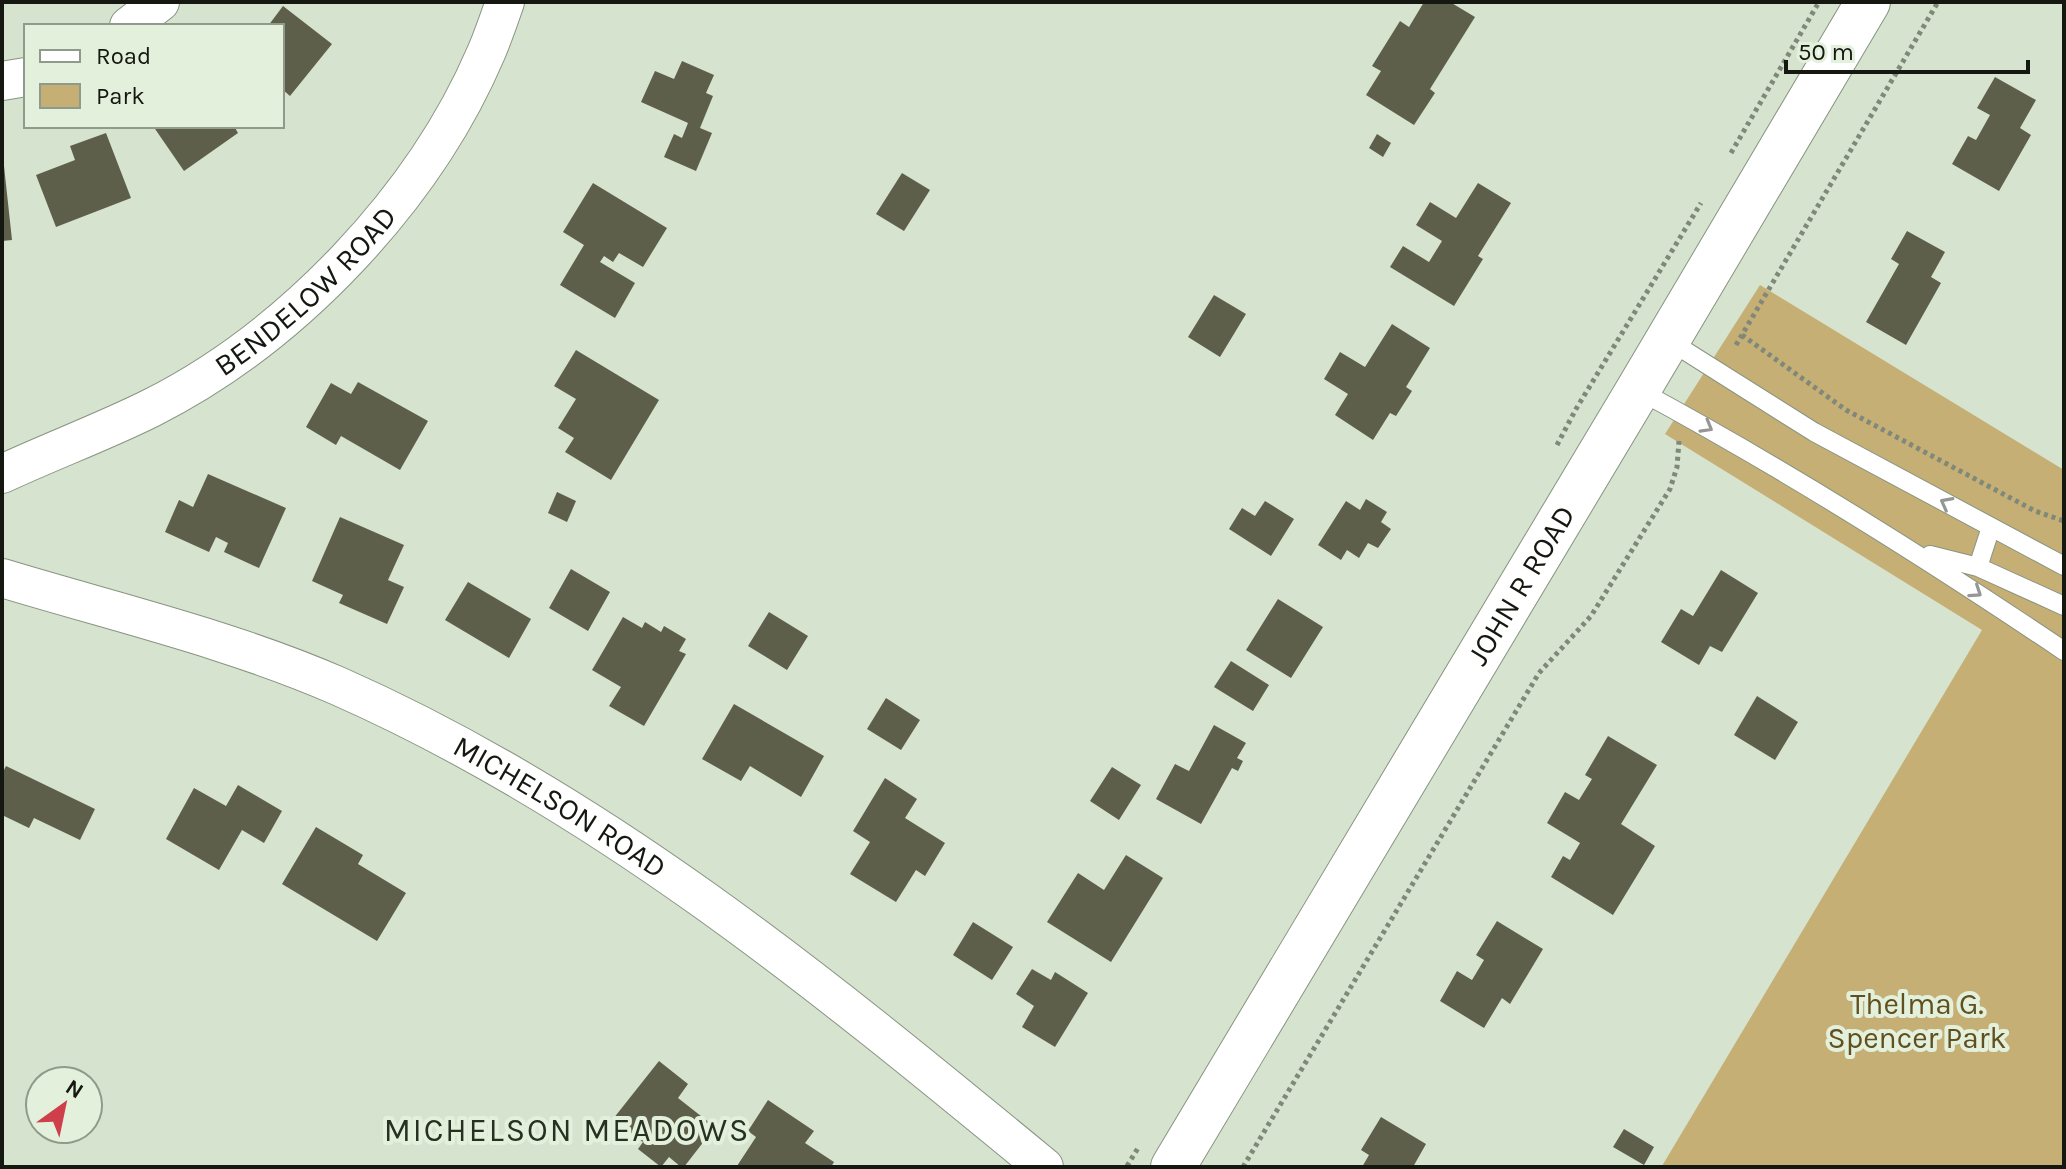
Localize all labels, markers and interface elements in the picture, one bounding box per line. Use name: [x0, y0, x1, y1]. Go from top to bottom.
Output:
legend: [24, 24, 284, 128]
scale bar: [1786, 24, 2028, 74]
text: 50 m: [1798, 38, 1854, 66]
text: Road: [96, 42, 151, 70]
text: Park: [96, 82, 145, 110]
street label: BENDELOW ROAD: [208, 199, 404, 384]
one-way arrow: [1698, 417, 1712, 433]
one-way arrow: [1939, 497, 1954, 512]
street label: JOHN R ROAD: [1460, 499, 1583, 672]
one-way arrow: [1968, 582, 1982, 597]
street label: MICHELSON ROAD: [447, 728, 673, 886]
park label: Thelma G. Spencer Park: [1828, 986, 2006, 1056]
north arrow: [24, 1065, 104, 1145]
text: N: [61, 1074, 88, 1104]
district label: MICHELSON MEADOWS: [384, 1112, 750, 1149]

